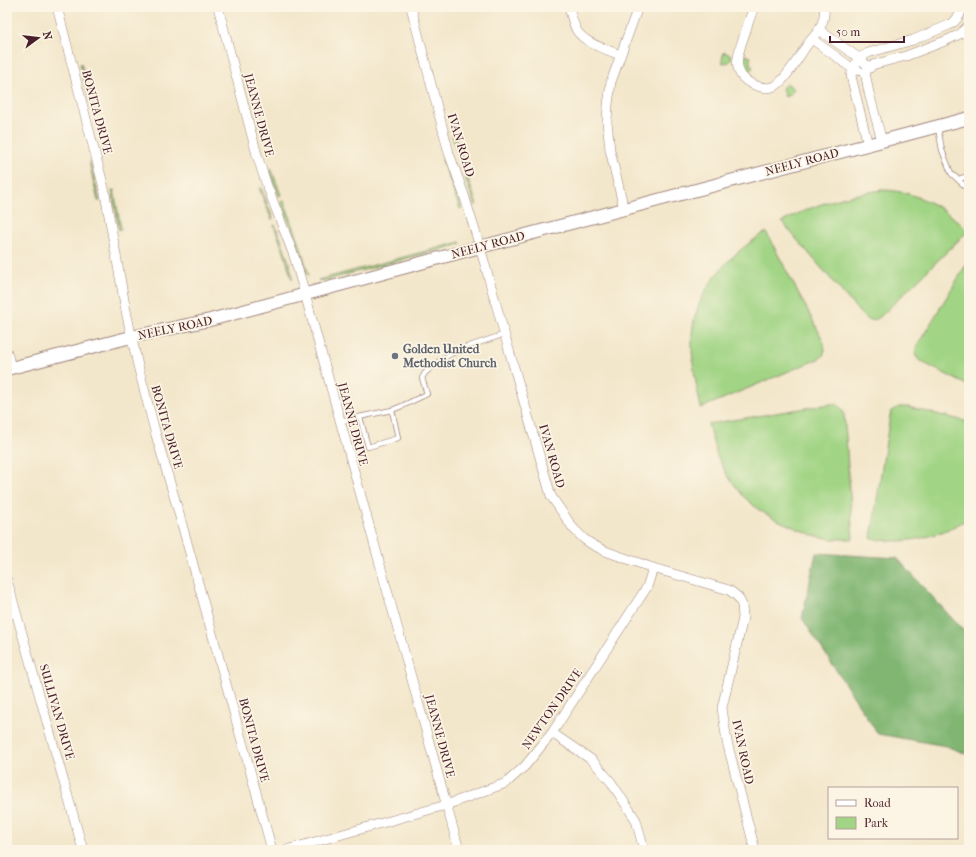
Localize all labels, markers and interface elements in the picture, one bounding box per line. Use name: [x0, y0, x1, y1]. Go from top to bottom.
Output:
north arrow: [18, 18, 58, 58]
scale bar: [830, 18, 904, 44]
text: 50 m: [836, 25, 860, 39]
text: N: [40, 30, 55, 42]
street label: BONITA DRIVE: [79, 68, 115, 156]
street label: JEANNE DRIVE: [241, 71, 277, 158]
street label: IVAN ROAD: [445, 111, 477, 179]
street label: NEELY ROAD: [764, 145, 840, 179]
street label: NEELY ROAD: [450, 228, 526, 262]
street label: NEELY ROAD: [136, 313, 214, 343]
place label: Golden United Methodist Church: [402, 342, 497, 370]
marker: Golden United Methodist Church: [390, 351, 400, 361]
street label: JEANNE DRIVE: [335, 380, 371, 467]
street label: BONITA DRIVE: [148, 383, 186, 471]
street label: IVAN ROAD: [536, 422, 568, 490]
street label: SULLIVAN DRIVE: [37, 663, 77, 761]
street label: NEWTON DRIVE: [519, 666, 585, 752]
street label: JEANNE DRIVE: [422, 692, 458, 779]
street label: BONITA DRIVE: [236, 696, 272, 784]
street label: IVAN ROAD: [729, 718, 757, 786]
legend: [828, 787, 958, 839]
text: Road: [864, 796, 891, 810]
text: Park: [864, 816, 889, 830]

